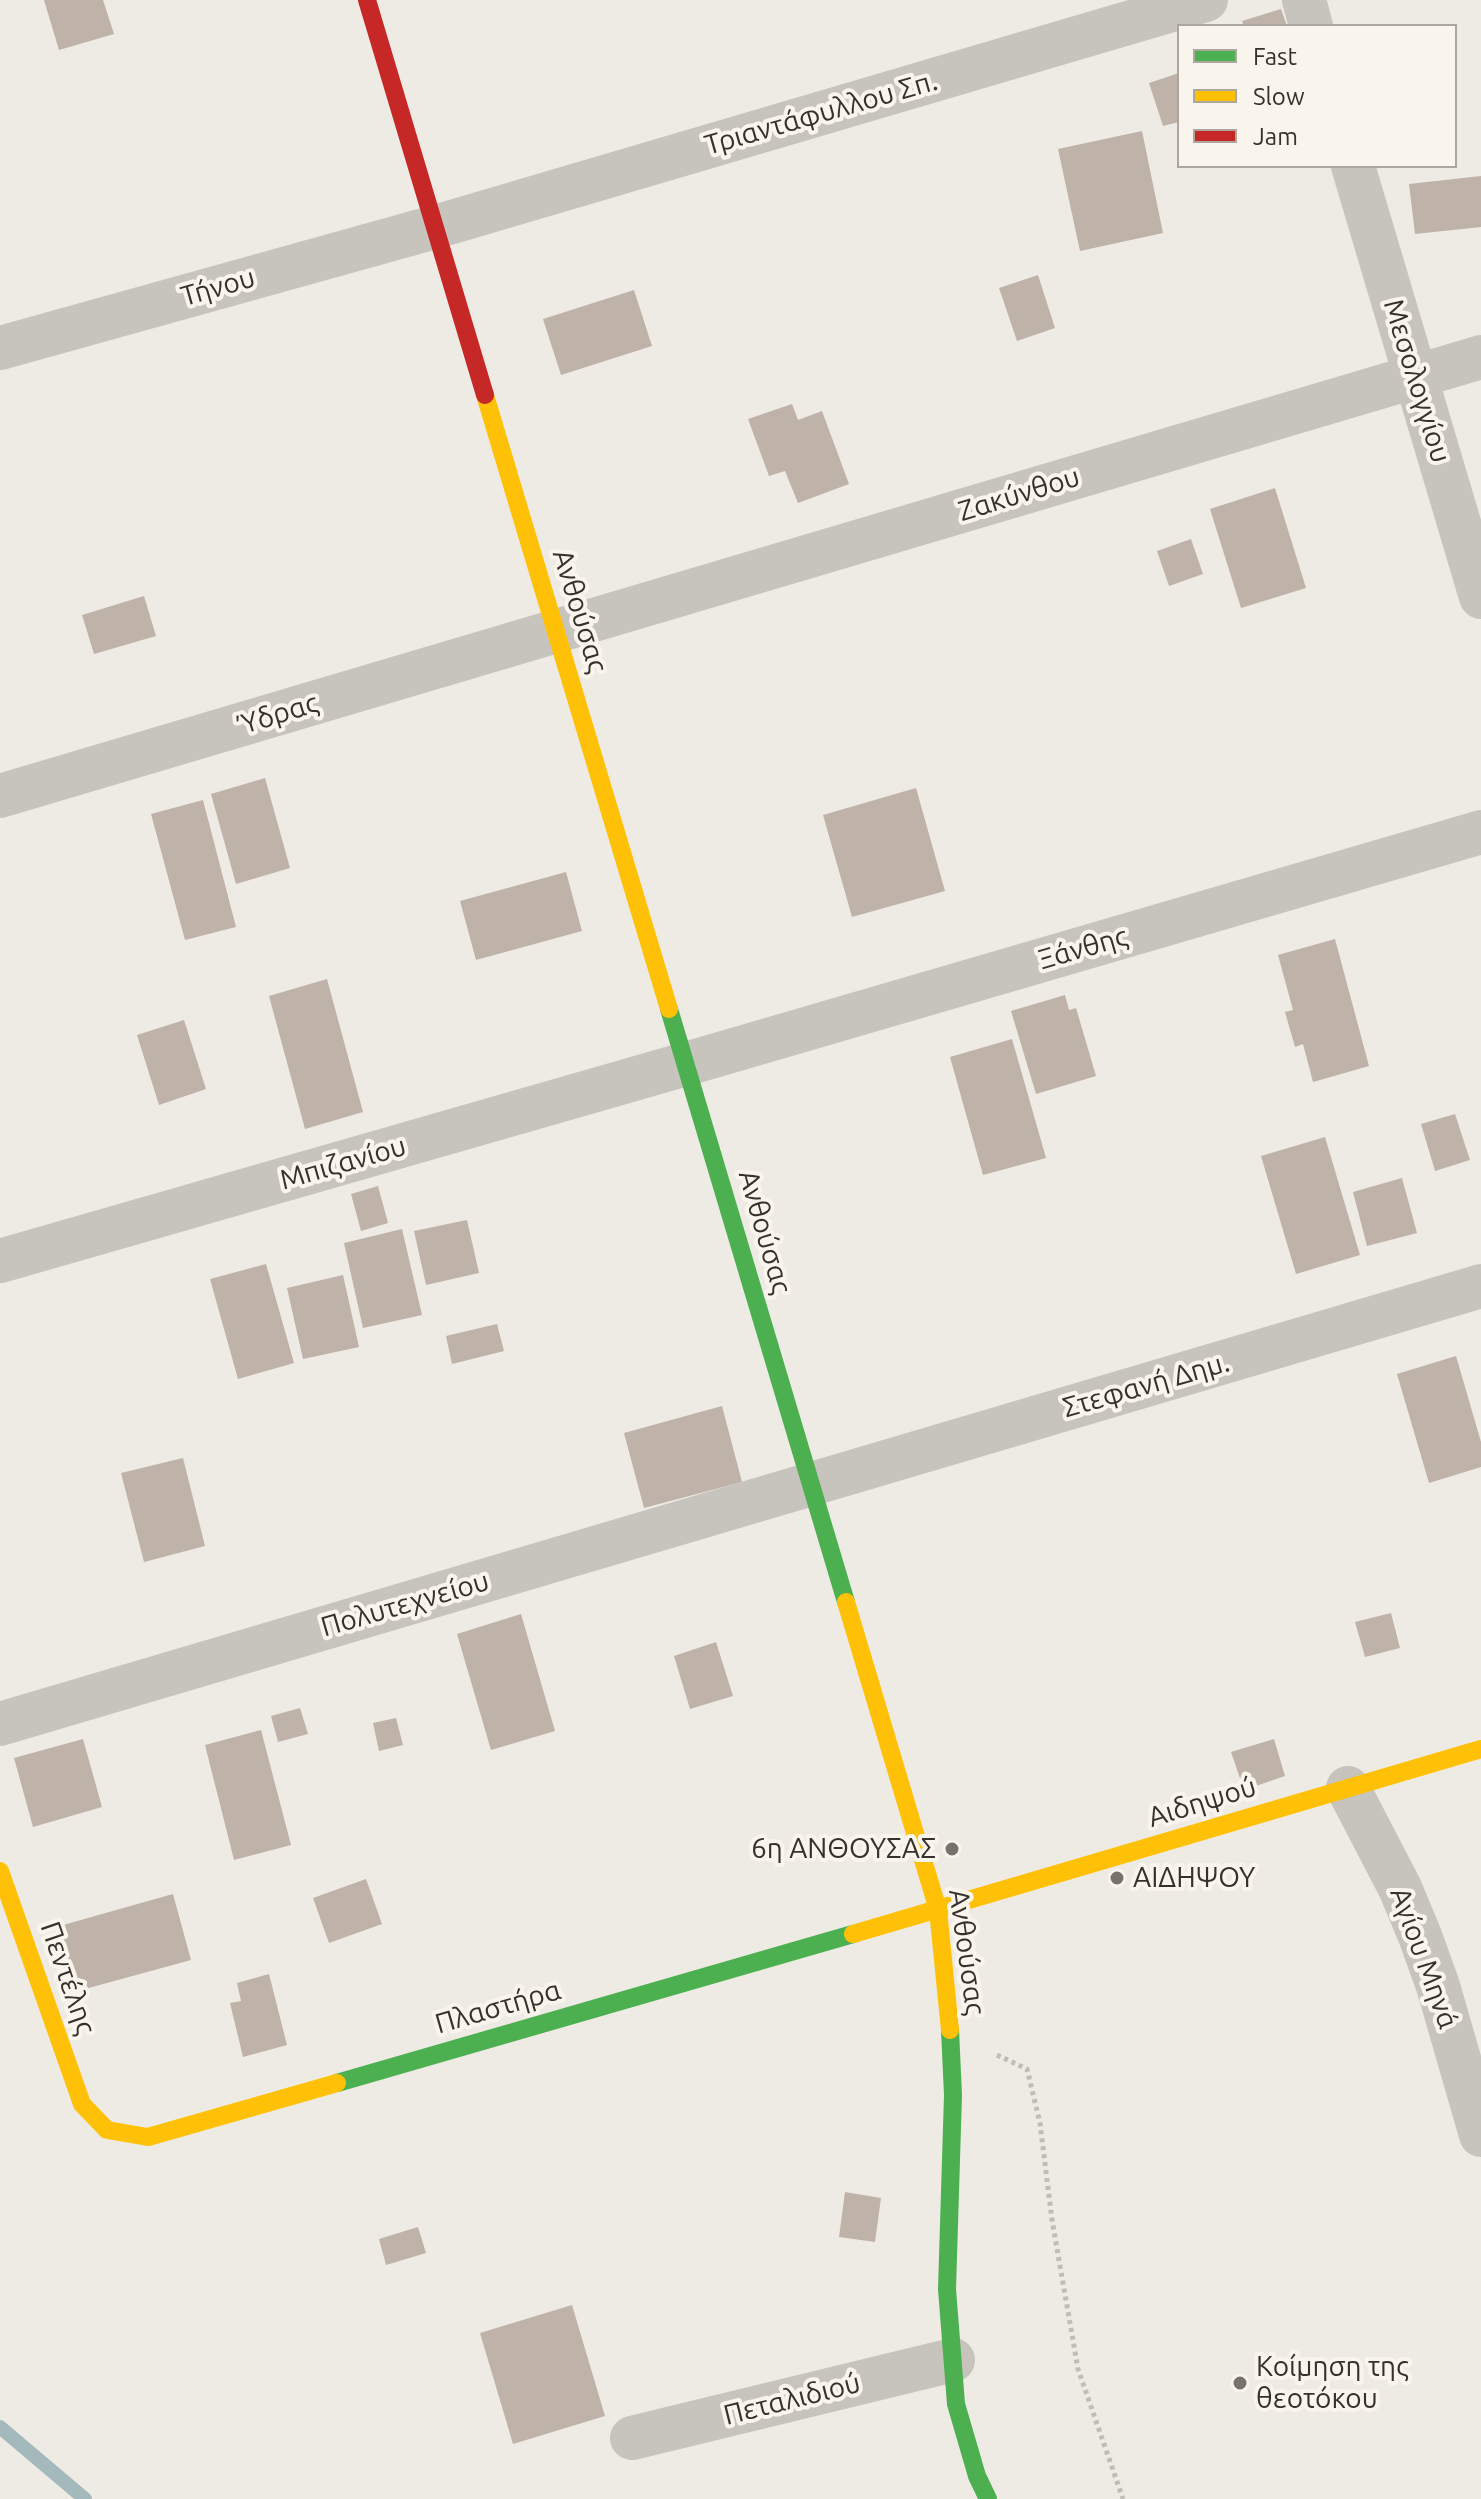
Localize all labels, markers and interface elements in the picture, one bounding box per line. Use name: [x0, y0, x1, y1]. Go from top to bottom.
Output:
legend: [1177, 24, 1457, 168]
text: Fast: [1253, 43, 1297, 70]
street label: Τριαντάφυλλου Σπ.: [701, 64, 941, 162]
text: Slow: [1253, 83, 1305, 110]
text: Jam: [1253, 123, 1298, 150]
street label: Τήνου: [177, 260, 259, 314]
street label: Μεσολογγίου: [1376, 295, 1458, 467]
street label: Ζακύνθου: [954, 460, 1084, 528]
street label: Ανθούσας: [545, 545, 615, 677]
street label: Ύδρας: [234, 686, 322, 742]
street label: Ξάνθης: [1035, 919, 1131, 977]
street label: Μπιζανίου: [276, 1129, 410, 1197]
street label: Ανθούσας: [731, 1166, 799, 1298]
street label: Στεφανή Δημ.: [1059, 1345, 1233, 1425]
street label: Πολυτεχνείου: [317, 1564, 493, 1644]
street label: Αιδηψού: [1144, 1770, 1260, 1834]
place label: 6η ΑΝΘΟΥΣΑΣ: [751, 1832, 936, 1866]
marker: 6η ΑΝΘΟΥΣΑΣ: [943, 1840, 961, 1858]
place label: ΑΙΔΗΨΟΥ: [1133, 1861, 1255, 1895]
marker: ΑΙΔΗΨΟΥ: [1108, 1869, 1126, 1887]
street label: Αγίου Μηνά: [1383, 1883, 1465, 2033]
street label: Ανθούσας: [942, 1887, 992, 2017]
street label: Πεντέλης: [33, 1917, 103, 2039]
street label: Πλαστήρα: [431, 1973, 565, 2041]
place label: Κοίμηση της θεοτόκου: [1256, 2350, 1409, 2416]
street label: Πεταλιδιού: [720, 2366, 864, 2432]
marker: Κοίμηση της θεοτόκου: [1231, 2374, 1249, 2392]

